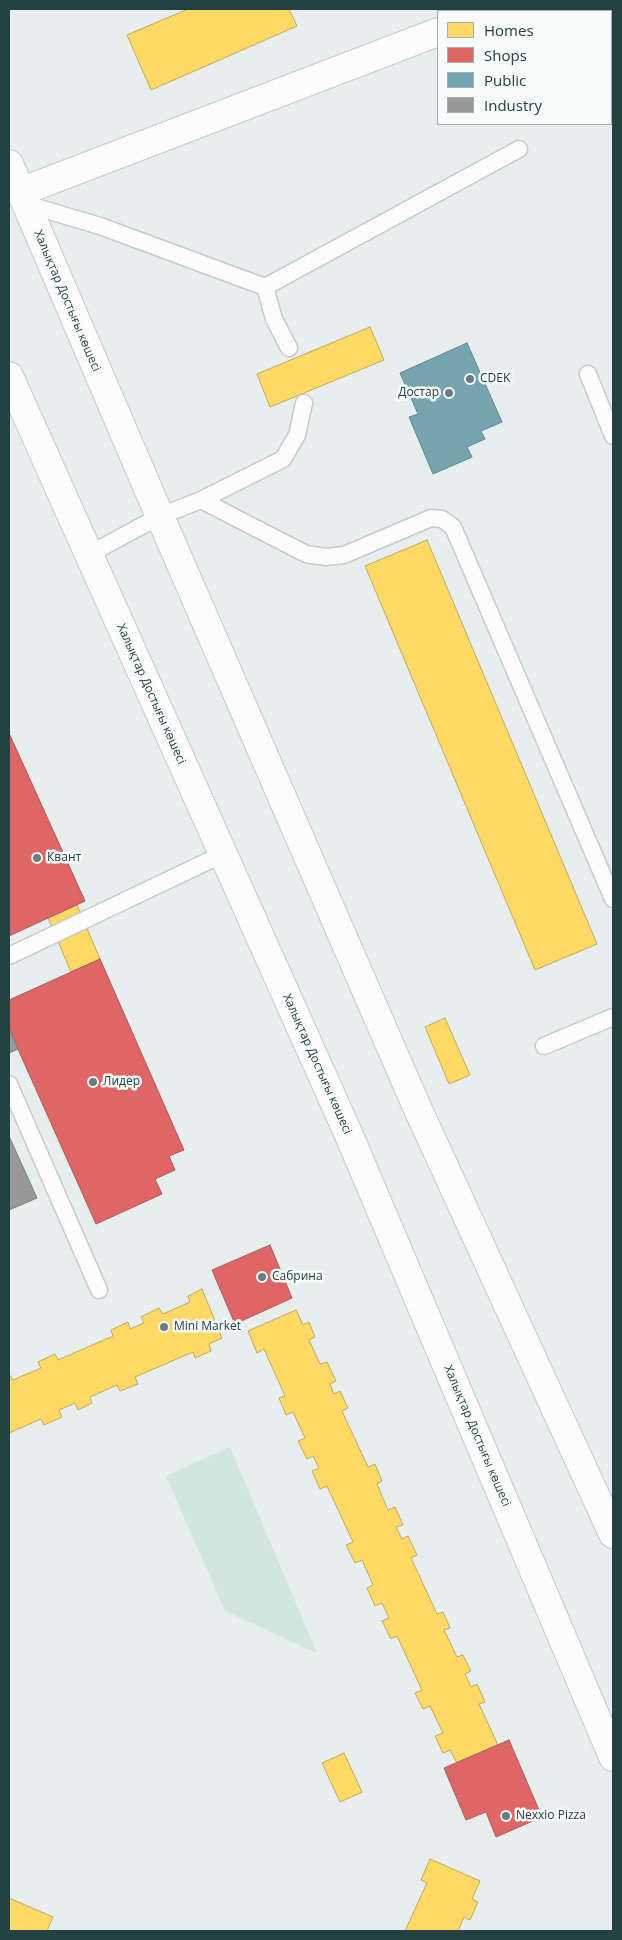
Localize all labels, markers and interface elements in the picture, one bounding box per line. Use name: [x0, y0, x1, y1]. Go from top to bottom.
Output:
legend: [437, 10, 612, 125]
text: Homes: [484, 20, 534, 40]
text: Shops: [484, 45, 527, 65]
text: Public: [484, 70, 526, 90]
text: Industry: [484, 95, 542, 115]
street label: Халықтар Достығы көшесі: [31, 228, 103, 374]
place label: CDEK: [480, 372, 510, 386]
marker: CDEK: [464, 373, 476, 385]
place label: Достар: [398, 386, 439, 400]
marker: Достар: [443, 387, 455, 399]
street label: Халықтар Достығы көшесі: [113, 622, 189, 766]
place label: Квант: [47, 851, 81, 865]
marker: Квант: [31, 852, 43, 864]
street label: Халықтар Достығы көшесі: [279, 992, 355, 1136]
place label: Лидер: [103, 1075, 140, 1089]
marker: Лидер: [87, 1076, 99, 1088]
place label: Сабрина: [272, 1270, 323, 1284]
marker: Сабрина: [256, 1271, 268, 1283]
place label: Mini Market: [174, 1320, 241, 1334]
marker: Mini Market: [158, 1321, 170, 1333]
street label: Халықтар Достығы көшесі: [441, 1363, 513, 1509]
place label: Nexxio Pizza: [516, 1809, 586, 1823]
marker: Nexxio Pizza: [500, 1810, 512, 1822]

